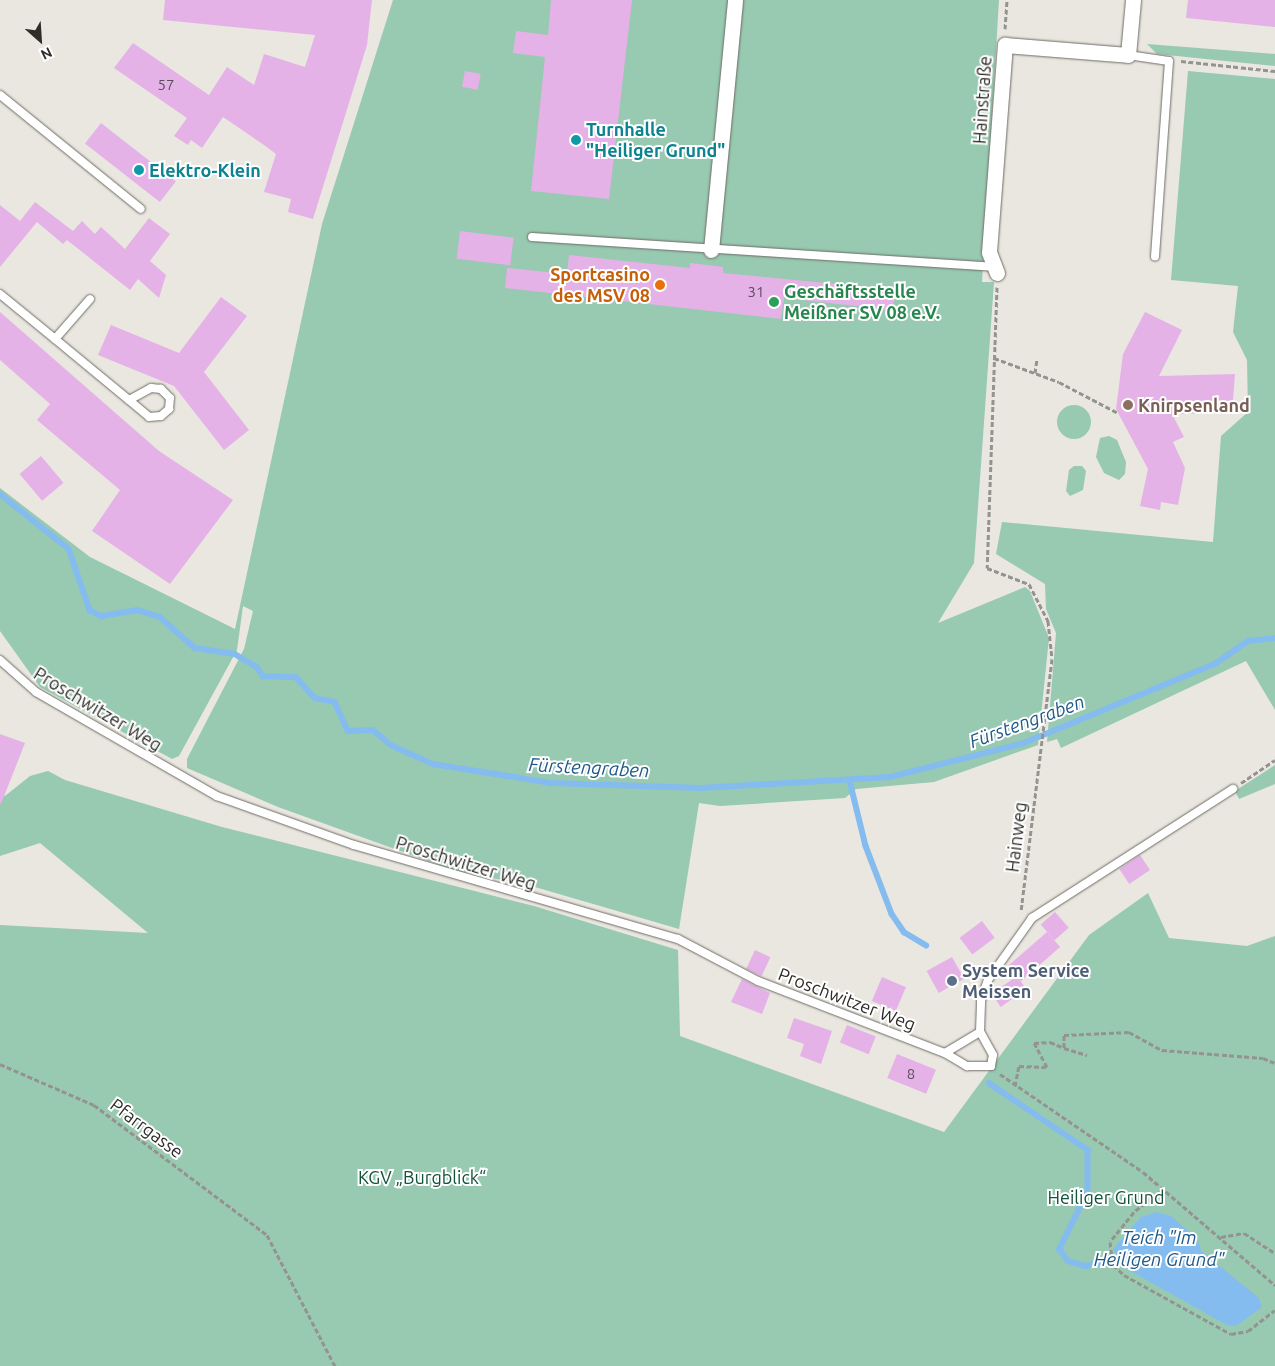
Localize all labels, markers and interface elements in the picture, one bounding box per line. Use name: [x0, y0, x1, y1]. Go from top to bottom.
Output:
north arrow: [15, 15, 65, 65]
text: N: [38, 44, 55, 63]
street label: Hainstraße: [968, 55, 996, 145]
house number: 57: [158, 76, 174, 94]
place label: Turnhalle "Heiliger Grund": [586, 119, 725, 162]
marker: Turnhalle "Heiliger Grund": [570, 134, 582, 146]
place label: Elektro-Klein: [149, 159, 261, 181]
marker: Elektro-Klein: [133, 164, 145, 176]
place label: Sportcasino des MSV 08: [550, 264, 650, 306]
marker: Sportcasino des MSV 08: [654, 279, 666, 291]
place label: Geschäftsstelle Meißner SV 08 e.V.: [784, 281, 940, 324]
house number: 31: [748, 283, 764, 301]
marker: Geschäftsstelle Meißner SV 08 e.V.: [768, 296, 780, 308]
place label: Knirpsenland: [1138, 394, 1250, 416]
marker: Knirpsenland: [1122, 399, 1134, 411]
street label: Proschwitzer Weg: [30, 662, 166, 756]
water label: Fürstengraben: [966, 691, 1088, 753]
water label: Fürstengraben: [528, 753, 650, 783]
street label: Hainweg: [1001, 801, 1031, 873]
street label: Proschwitzer Weg: [393, 831, 539, 895]
place label: System Service Meissen: [962, 960, 1090, 1002]
street label: Proschwitzer Weg: [775, 963, 919, 1035]
marker: System Service Meissen: [946, 975, 958, 987]
house number: 8: [907, 1065, 915, 1083]
street label: Pfarrgasse: [106, 1094, 188, 1162]
park label: KGV „Burgblick“: [358, 1166, 486, 1188]
park label: Heiliger Grund: [1047, 1186, 1165, 1208]
water label: Teich "Im Heiligen Grund": [1094, 1227, 1224, 1271]

